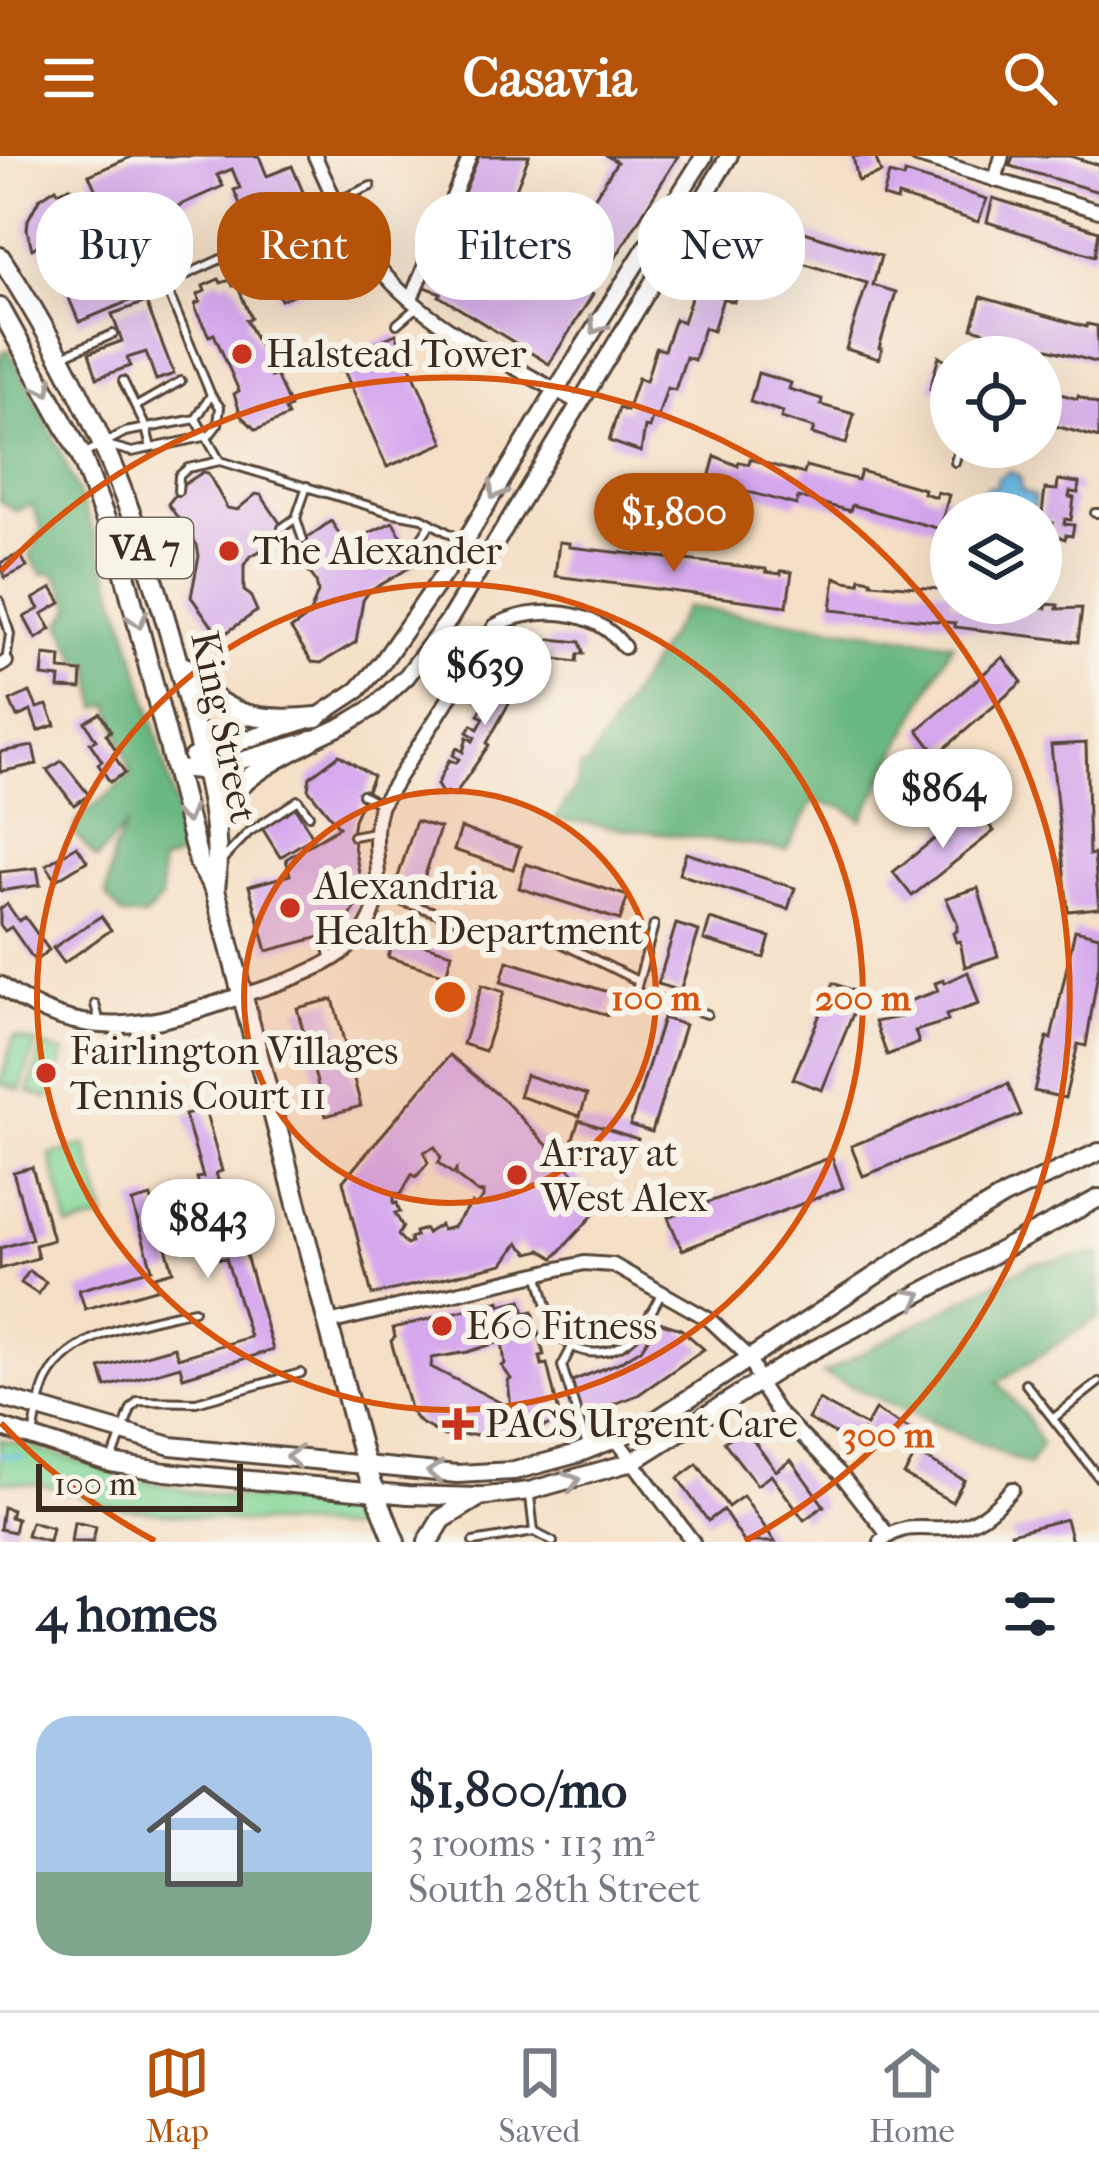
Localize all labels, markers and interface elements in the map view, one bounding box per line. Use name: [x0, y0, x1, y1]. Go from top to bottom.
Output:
icon: menu: [36, 45, 102, 111]
icon: search: [997, 45, 1063, 111]
text: Casavia: [463, 47, 636, 110]
chip: Buy: [36, 192, 193, 300]
chip: Rent: [217, 192, 391, 300]
chip: Filters: [415, 192, 614, 300]
chip: New: [638, 192, 805, 300]
one-way arrow: [589, 312, 611, 334]
place label: Halstead Tower: [266, 331, 527, 377]
map controls: [930, 336, 1062, 624]
button: locate: [930, 336, 1062, 468]
marker: Halstead Tower: [229, 341, 255, 367]
one-way arrow: [31, 376, 54, 397]
pin: $1,800: [576, 473, 772, 575]
one-way arrow: [488, 478, 510, 500]
text: $1,800: [621, 489, 727, 535]
button: layers: [930, 492, 1062, 624]
road number: VA 7: [97, 518, 193, 578]
place label: The Alexander: [253, 528, 503, 574]
marker: The Alexander: [216, 538, 242, 564]
one-way arrow: [124, 609, 149, 630]
pin: $639: [414, 626, 556, 728]
street label: King Street: [181, 627, 267, 827]
text: $639: [445, 642, 525, 688]
pin: $864: [872, 749, 1014, 851]
text: $864: [900, 765, 986, 811]
one-way arrow: [172, 805, 197, 825]
place label: Alexandria Health Department: [312, 863, 643, 954]
marker: Alexandria Health Department: [277, 895, 303, 921]
centre of rings: [429, 976, 471, 1018]
text: 100 m: [611, 977, 702, 1019]
text: 200 m: [815, 977, 912, 1019]
place label: Fairlington Villages Tennis Court 11: [70, 1028, 398, 1119]
marker: Fairlington Villages Tennis Court 11: [33, 1060, 59, 1086]
place label: Array at West Alex: [539, 1130, 708, 1221]
marker: Array at West Alex: [504, 1162, 530, 1188]
pin: $843: [137, 1179, 279, 1281]
text: $843: [168, 1195, 248, 1241]
one-way arrow: [902, 1287, 923, 1311]
place label: E60 Fitness: [466, 1303, 657, 1349]
marker: E60 Fitness: [429, 1313, 455, 1339]
place label: PACS Urgent Care: [485, 1401, 798, 1447]
marker: PACS Urgent Care: [442, 1408, 474, 1440]
text: 300 m: [842, 1414, 935, 1456]
one-way arrow: [284, 1445, 303, 1471]
scale bar: [36, 1458, 243, 1511]
one-way arrow: [425, 1460, 444, 1485]
text: 100 m: [54, 1465, 137, 1504]
one-way arrow: [561, 1470, 582, 1495]
icon: filters: [997, 1581, 1063, 1647]
text: 4 homes: [36, 1584, 217, 1644]
text: $1,800/mo: [408, 1760, 627, 1820]
icon: home: [132, 1764, 276, 1908]
text: 3 rooms · 113 m²: [408, 1820, 655, 1866]
text: South 28th Street: [408, 1866, 700, 1912]
tab: Map: [144, 2040, 210, 2151]
tab: Saved: [499, 2040, 580, 2151]
tab: Home: [869, 2040, 955, 2151]

